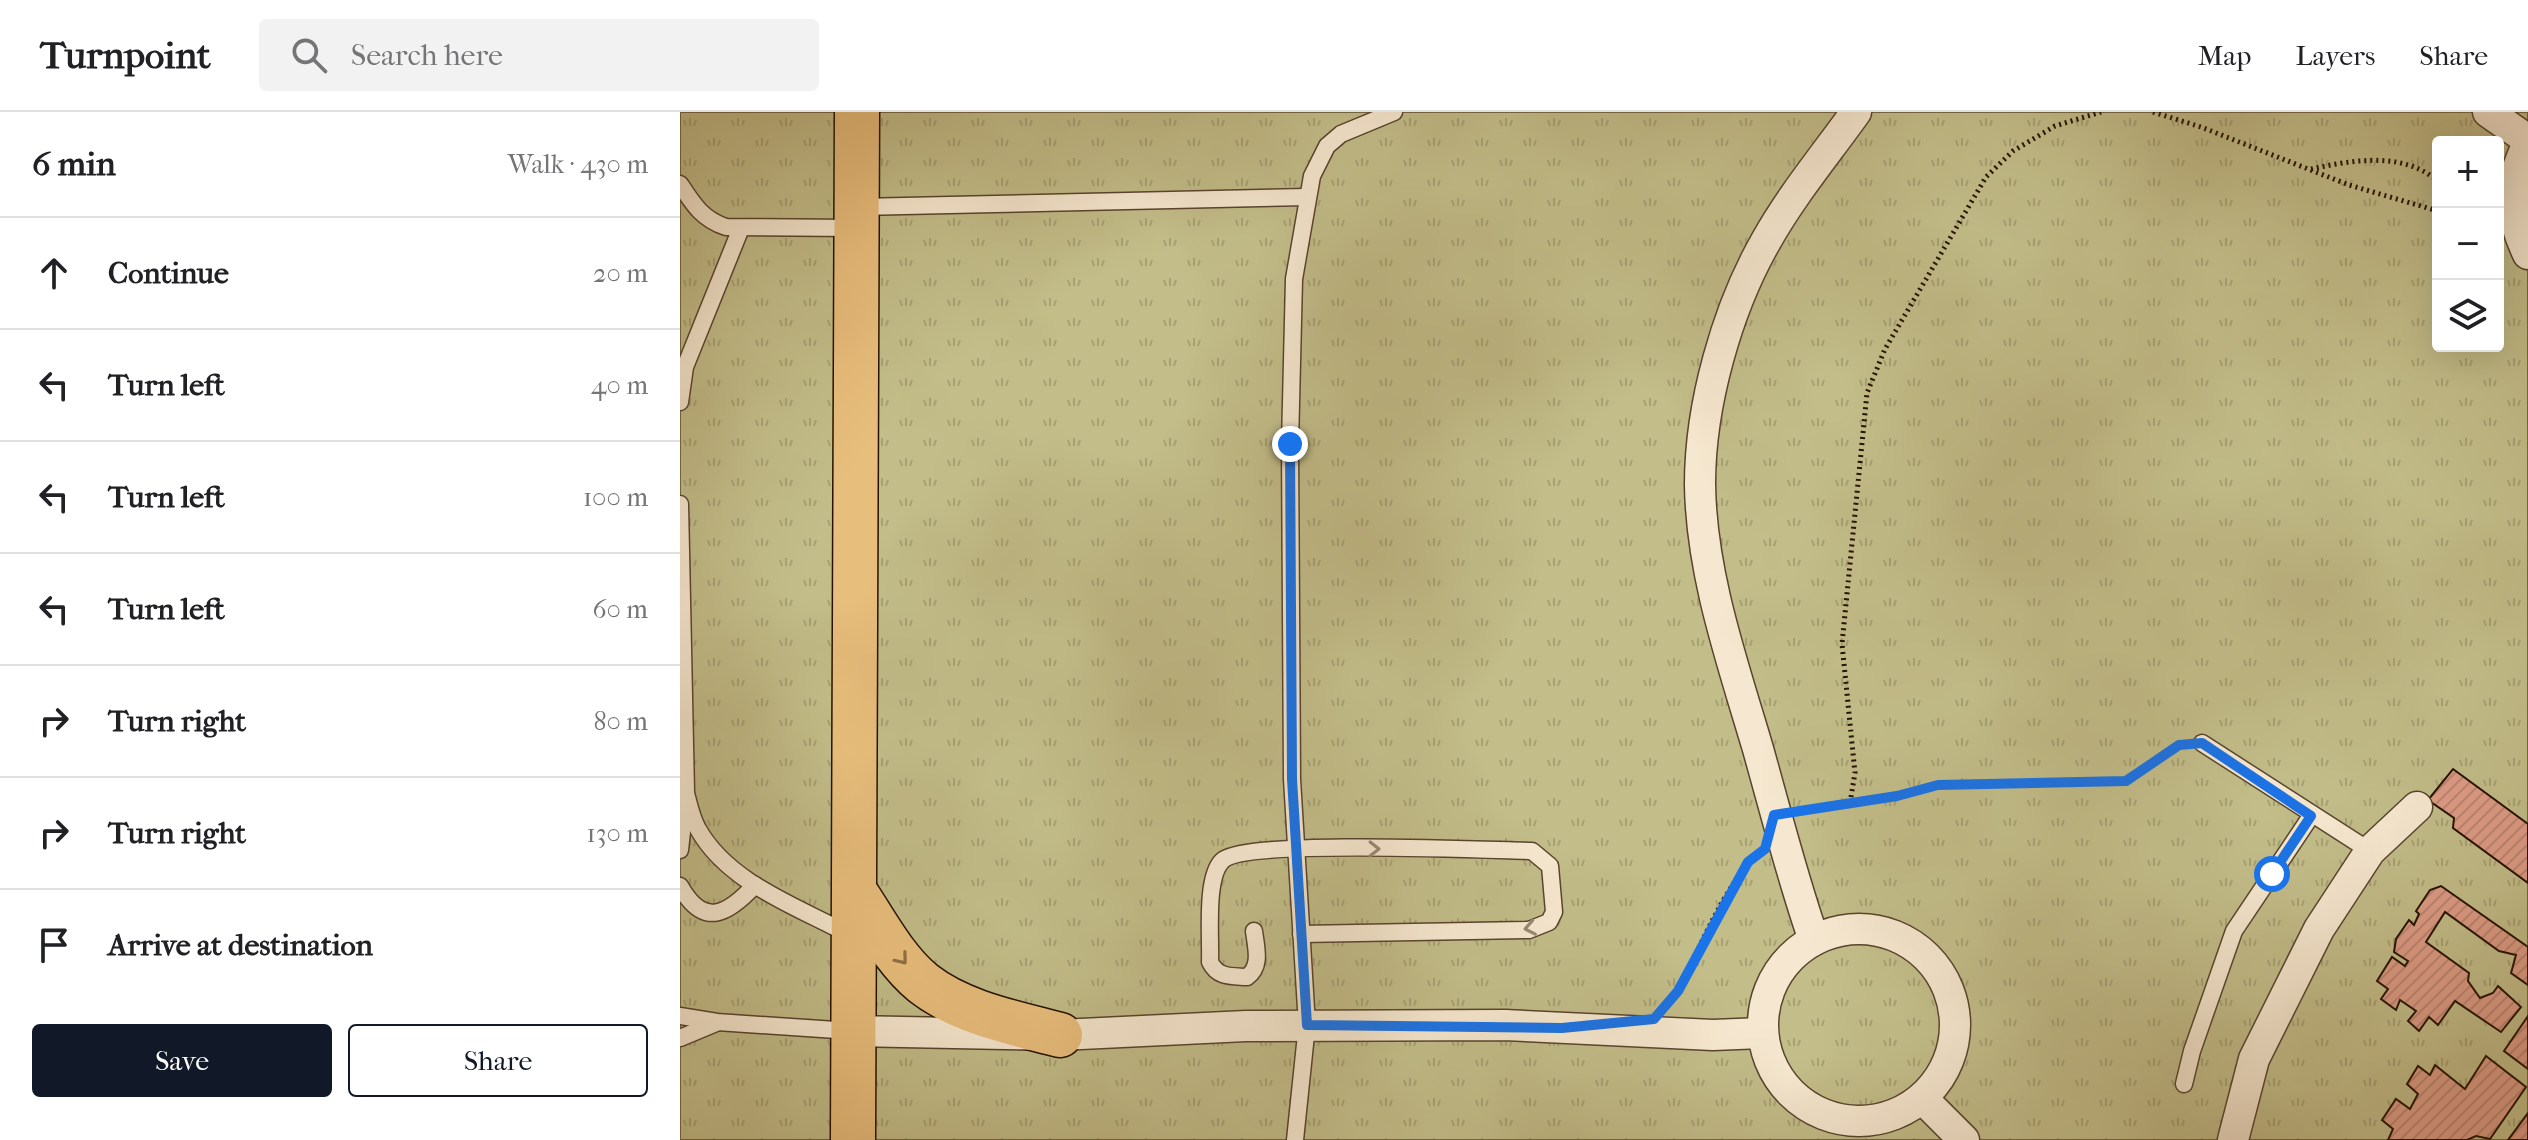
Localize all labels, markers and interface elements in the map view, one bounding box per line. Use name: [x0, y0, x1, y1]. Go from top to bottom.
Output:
search box: [259, 19, 819, 91]
text: Turnpoint: [40, 33, 211, 78]
icon: search: [287, 33, 331, 77]
text: Search here: [351, 38, 503, 73]
text: Map: [2198, 39, 2251, 72]
text: Layers: [2295, 39, 2375, 72]
text: Share: [2419, 39, 2488, 72]
map controls: [2432, 136, 2504, 352]
button: +: [2432, 136, 2504, 208]
text: 6 min: [32, 144, 116, 184]
text: Walk · 430 m: [508, 149, 648, 180]
button: −: [2432, 208, 2504, 280]
icon: ahead: [32, 251, 76, 295]
text: Continue: [108, 256, 229, 291]
text: 20 m: [593, 258, 648, 289]
button: layers: [2432, 280, 2504, 352]
icon: left: [32, 363, 76, 407]
text: Turn left: [108, 368, 225, 403]
text: 40 m: [591, 370, 648, 401]
route end: [1272, 426, 1308, 462]
icon: left: [32, 475, 76, 519]
text: Turn left: [108, 480, 225, 515]
text: 100 m: [583, 482, 648, 513]
icon: left: [32, 587, 76, 631]
text: Turn left: [108, 592, 225, 627]
text: 60 m: [592, 594, 648, 625]
icon: right: [32, 699, 76, 743]
text: Turn right: [108, 704, 246, 739]
text: 80 m: [593, 706, 648, 737]
icon: right: [32, 811, 76, 855]
text: Turn right: [108, 816, 246, 851]
text: 130 m: [587, 818, 648, 849]
one-way arrow: [1368, 841, 1381, 858]
route start: [2254, 856, 2290, 892]
one-way arrow: [1523, 918, 1536, 935]
icon: arrive: [32, 923, 76, 967]
text: Arrive at destination: [108, 928, 373, 963]
one-way arrow: [892, 950, 906, 965]
button: Save: [32, 1024, 332, 1097]
button: Share: [348, 1024, 648, 1097]

